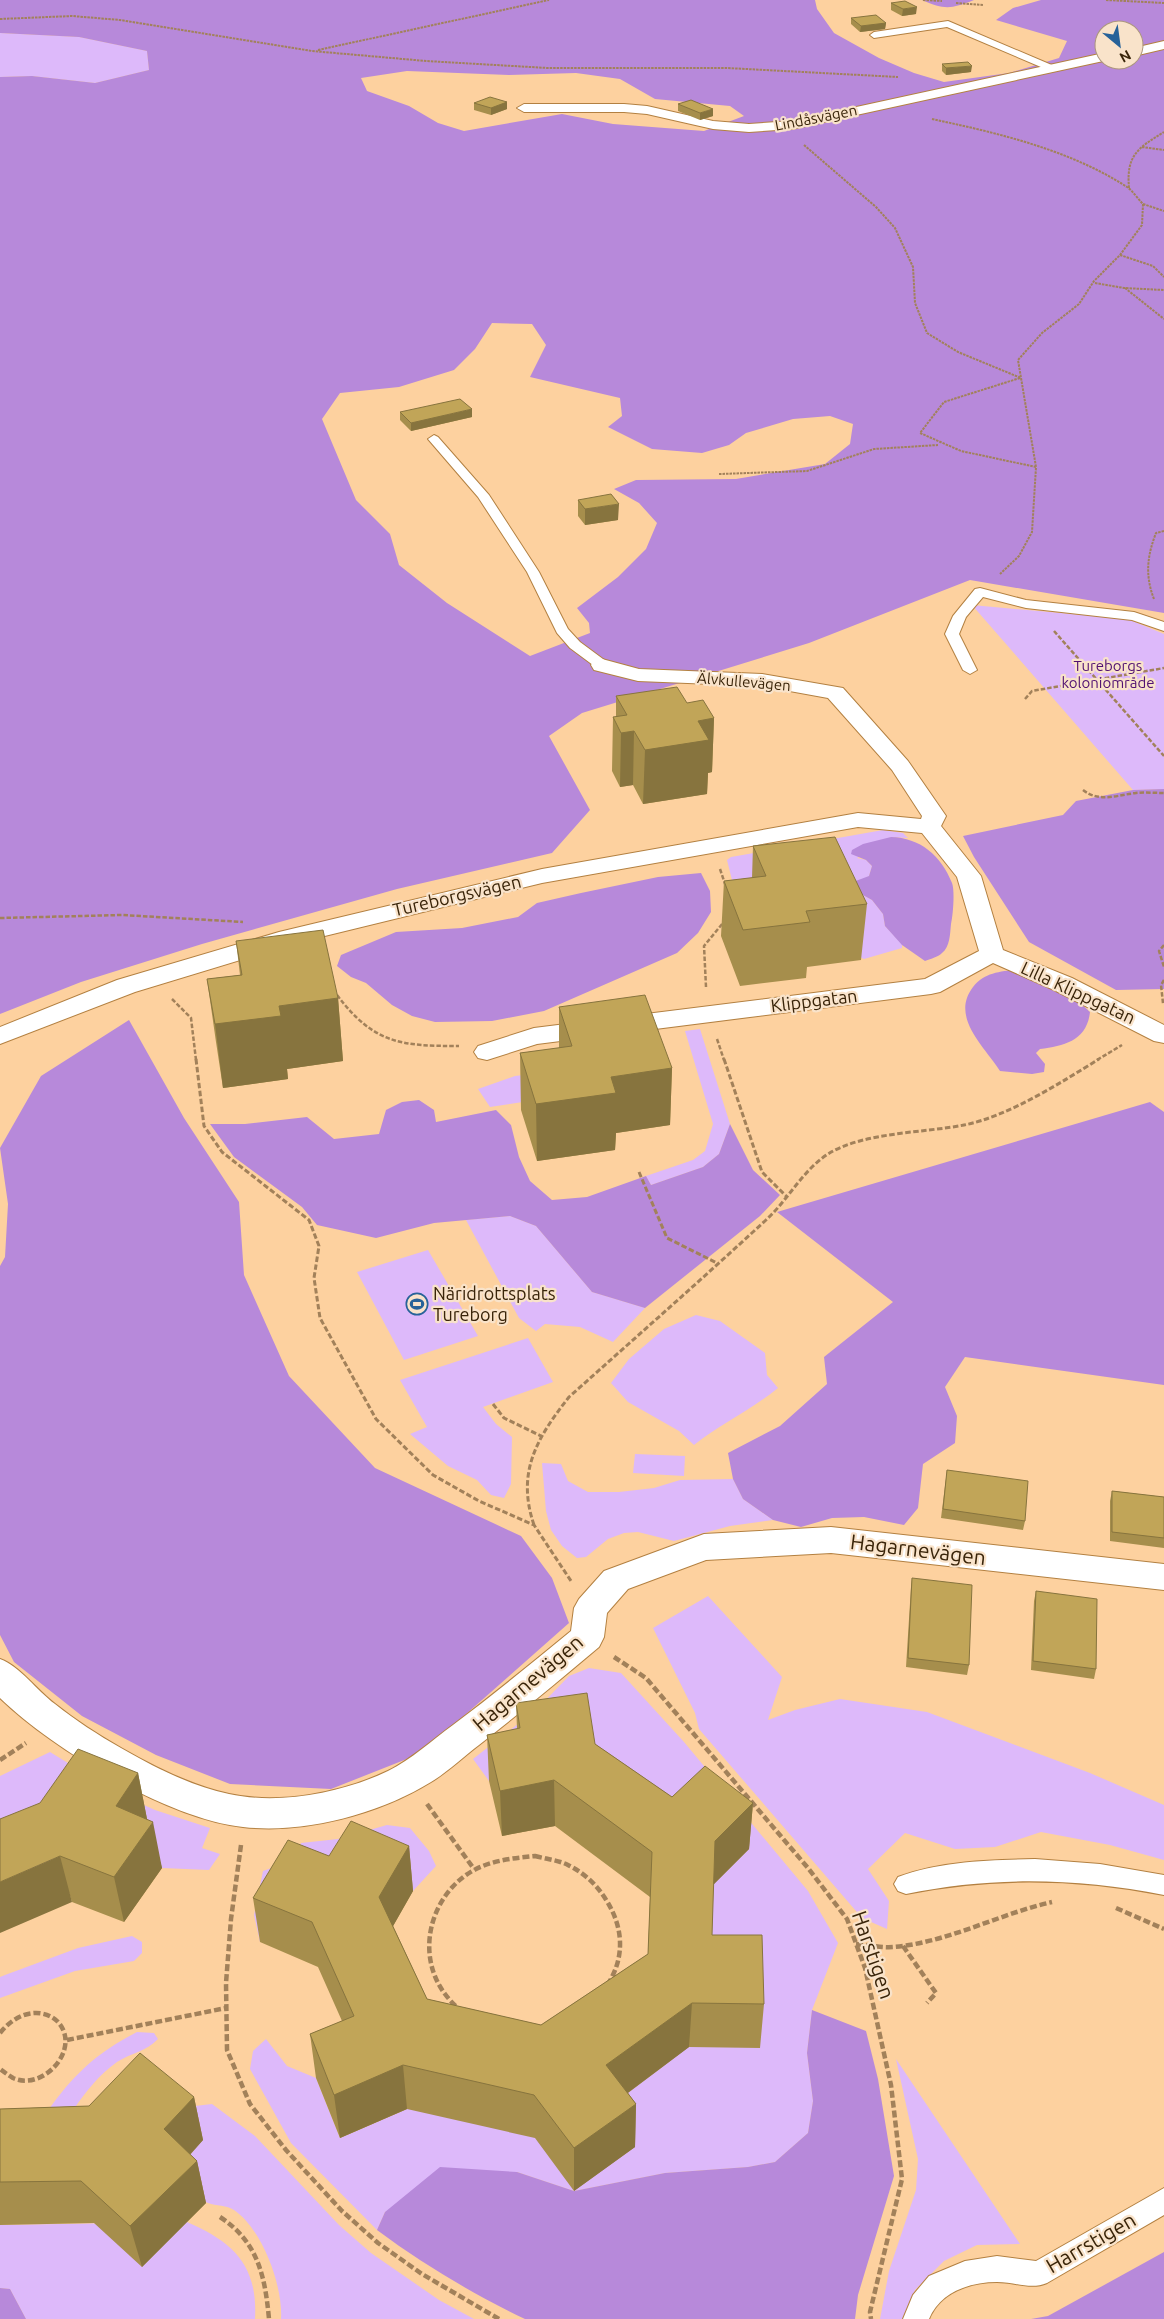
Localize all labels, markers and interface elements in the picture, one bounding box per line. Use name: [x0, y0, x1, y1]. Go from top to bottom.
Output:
north arrow: [1094, 20, 1144, 70]
text: N: [1117, 47, 1134, 66]
street label: Lindåsvägen: [773, 101, 858, 134]
park label: Tureborgs koloniområde: [1061, 657, 1155, 691]
street label: Älvkullevägen: [697, 669, 791, 694]
street label: Tureborgsvägen: [391, 871, 523, 920]
street label: Lilla Klippgatan: [1018, 957, 1139, 1027]
street label: Klippgatan: [769, 985, 858, 1015]
place label: Näridrottsplats Tureborg: [433, 1283, 556, 1324]
sports icon: Näridrottsplats Tureborg: [405, 1292, 429, 1316]
street label: Hagarnevägen: [849, 1529, 987, 1569]
street label: Hagarnevägen: [467, 1629, 587, 1735]
street label: Harstigen: [848, 1907, 900, 2002]
street label: Harrstigen: [1041, 2207, 1140, 2277]

